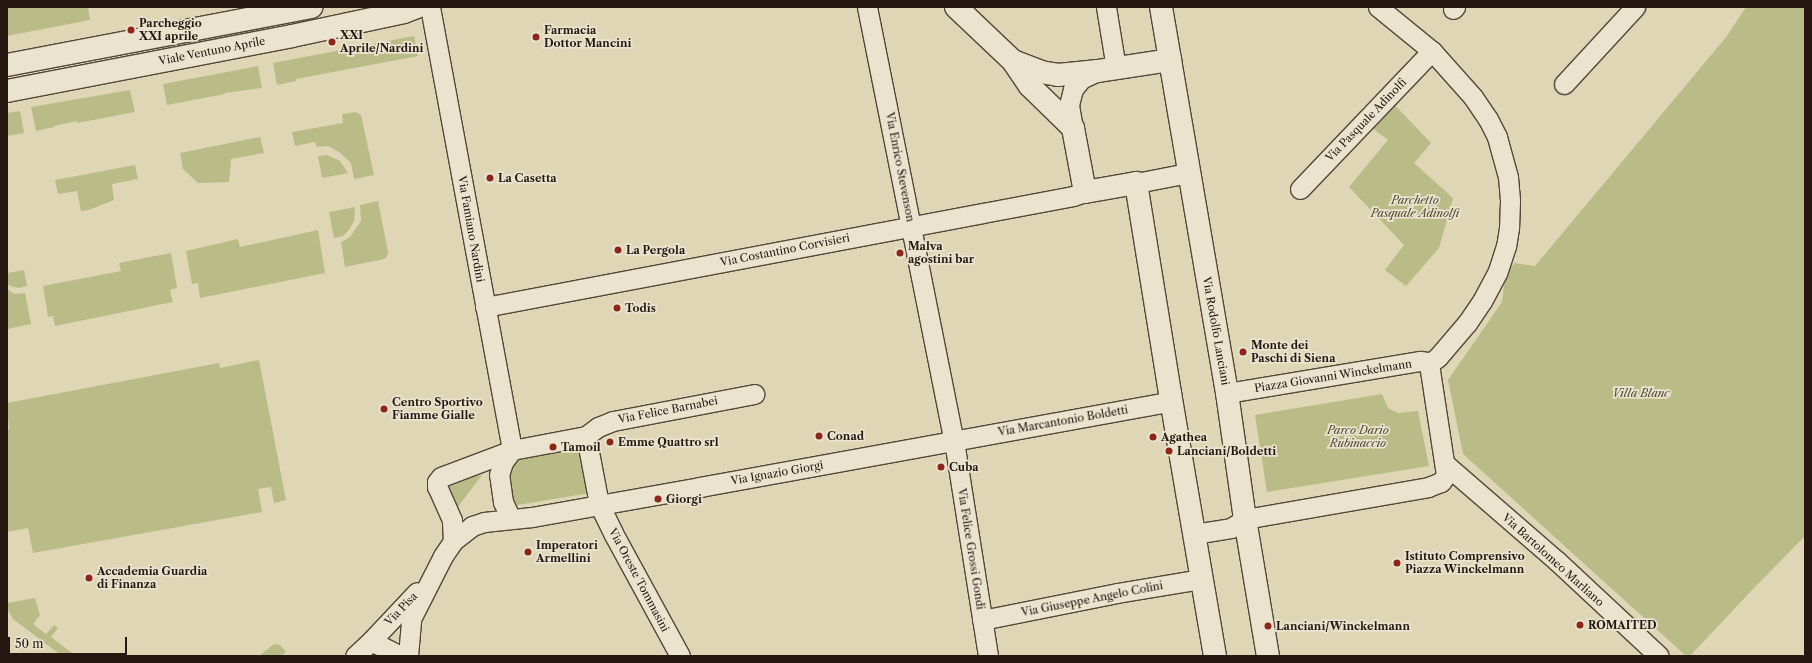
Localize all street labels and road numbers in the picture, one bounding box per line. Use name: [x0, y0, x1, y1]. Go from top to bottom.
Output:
street label: Viale Ventuno Aprile: [157, 34, 267, 68]
street label: Via Pasquale Adinolfi: [1323, 75, 1409, 165]
street label: Via Enrico Stevenson: [883, 111, 917, 223]
street label: Via Famiano Nardini: [455, 175, 487, 283]
street label: Via Costantino Corvisieri: [719, 231, 851, 269]
street label: Via Rodolfo Lanciani: [1200, 276, 1232, 386]
street label: Piazza Giovanni Winckelmann: [1253, 357, 1413, 395]
street label: Via Felice Barnabei: [617, 394, 719, 426]
street label: Via Marcantonio Boldetti: [997, 403, 1129, 439]
street label: Via Ignazio Giorgi: [730, 458, 824, 488]
street label: Via Felice Grossi Gondi: [955, 487, 987, 611]
street label: Via Bartolomeo Marliano: [1499, 511, 1607, 609]
street label: Via Oreste Tommasini: [606, 526, 672, 634]
street label: Via Giuseppe Angelo Colini: [1020, 579, 1164, 619]
street label: Via Pisa: [382, 590, 420, 628]

